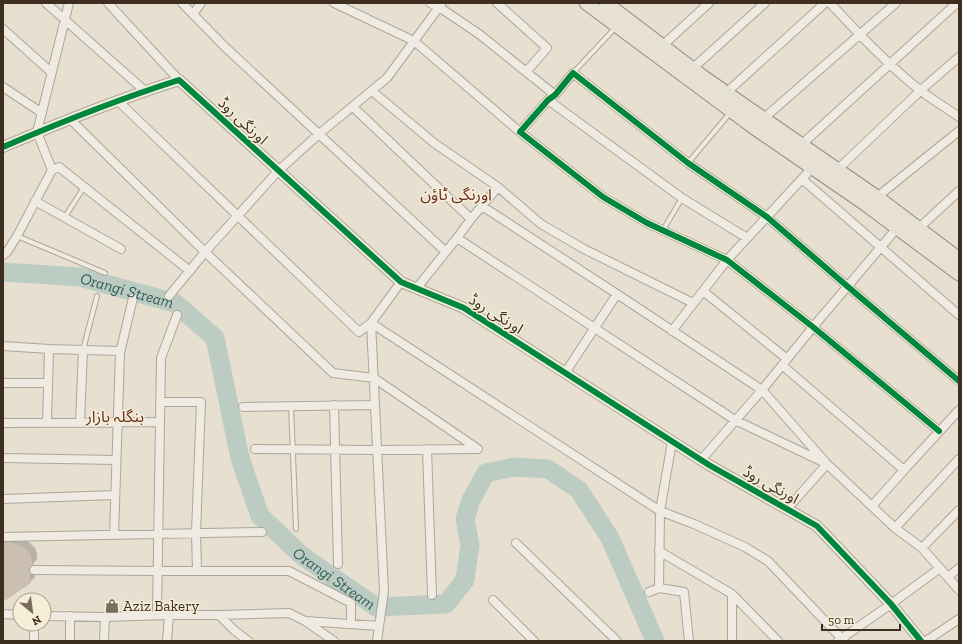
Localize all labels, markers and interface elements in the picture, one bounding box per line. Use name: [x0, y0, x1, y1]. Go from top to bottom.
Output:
street label: اورنگی روڈ: [215, 94, 271, 148]
district label: اورنگی ٹاؤن: [420, 185, 492, 204]
water label: Orangi Stream: [78, 268, 176, 312]
street label: اورنگی روڈ: [465, 290, 527, 338]
district label: بنگلہ بازار: [85, 407, 144, 426]
street label: اورنگی روڈ: [740, 462, 802, 508]
water label: Orangi Stream: [289, 543, 380, 614]
north arrow: [12, 592, 52, 632]
place label: Aziz Bakery: [123, 597, 199, 615]
shop icon: Aziz Bakery: [104, 598, 120, 614]
scale bar: [822, 606, 900, 632]
text: N: [29, 613, 43, 628]
text: 50 m: [828, 613, 855, 627]

